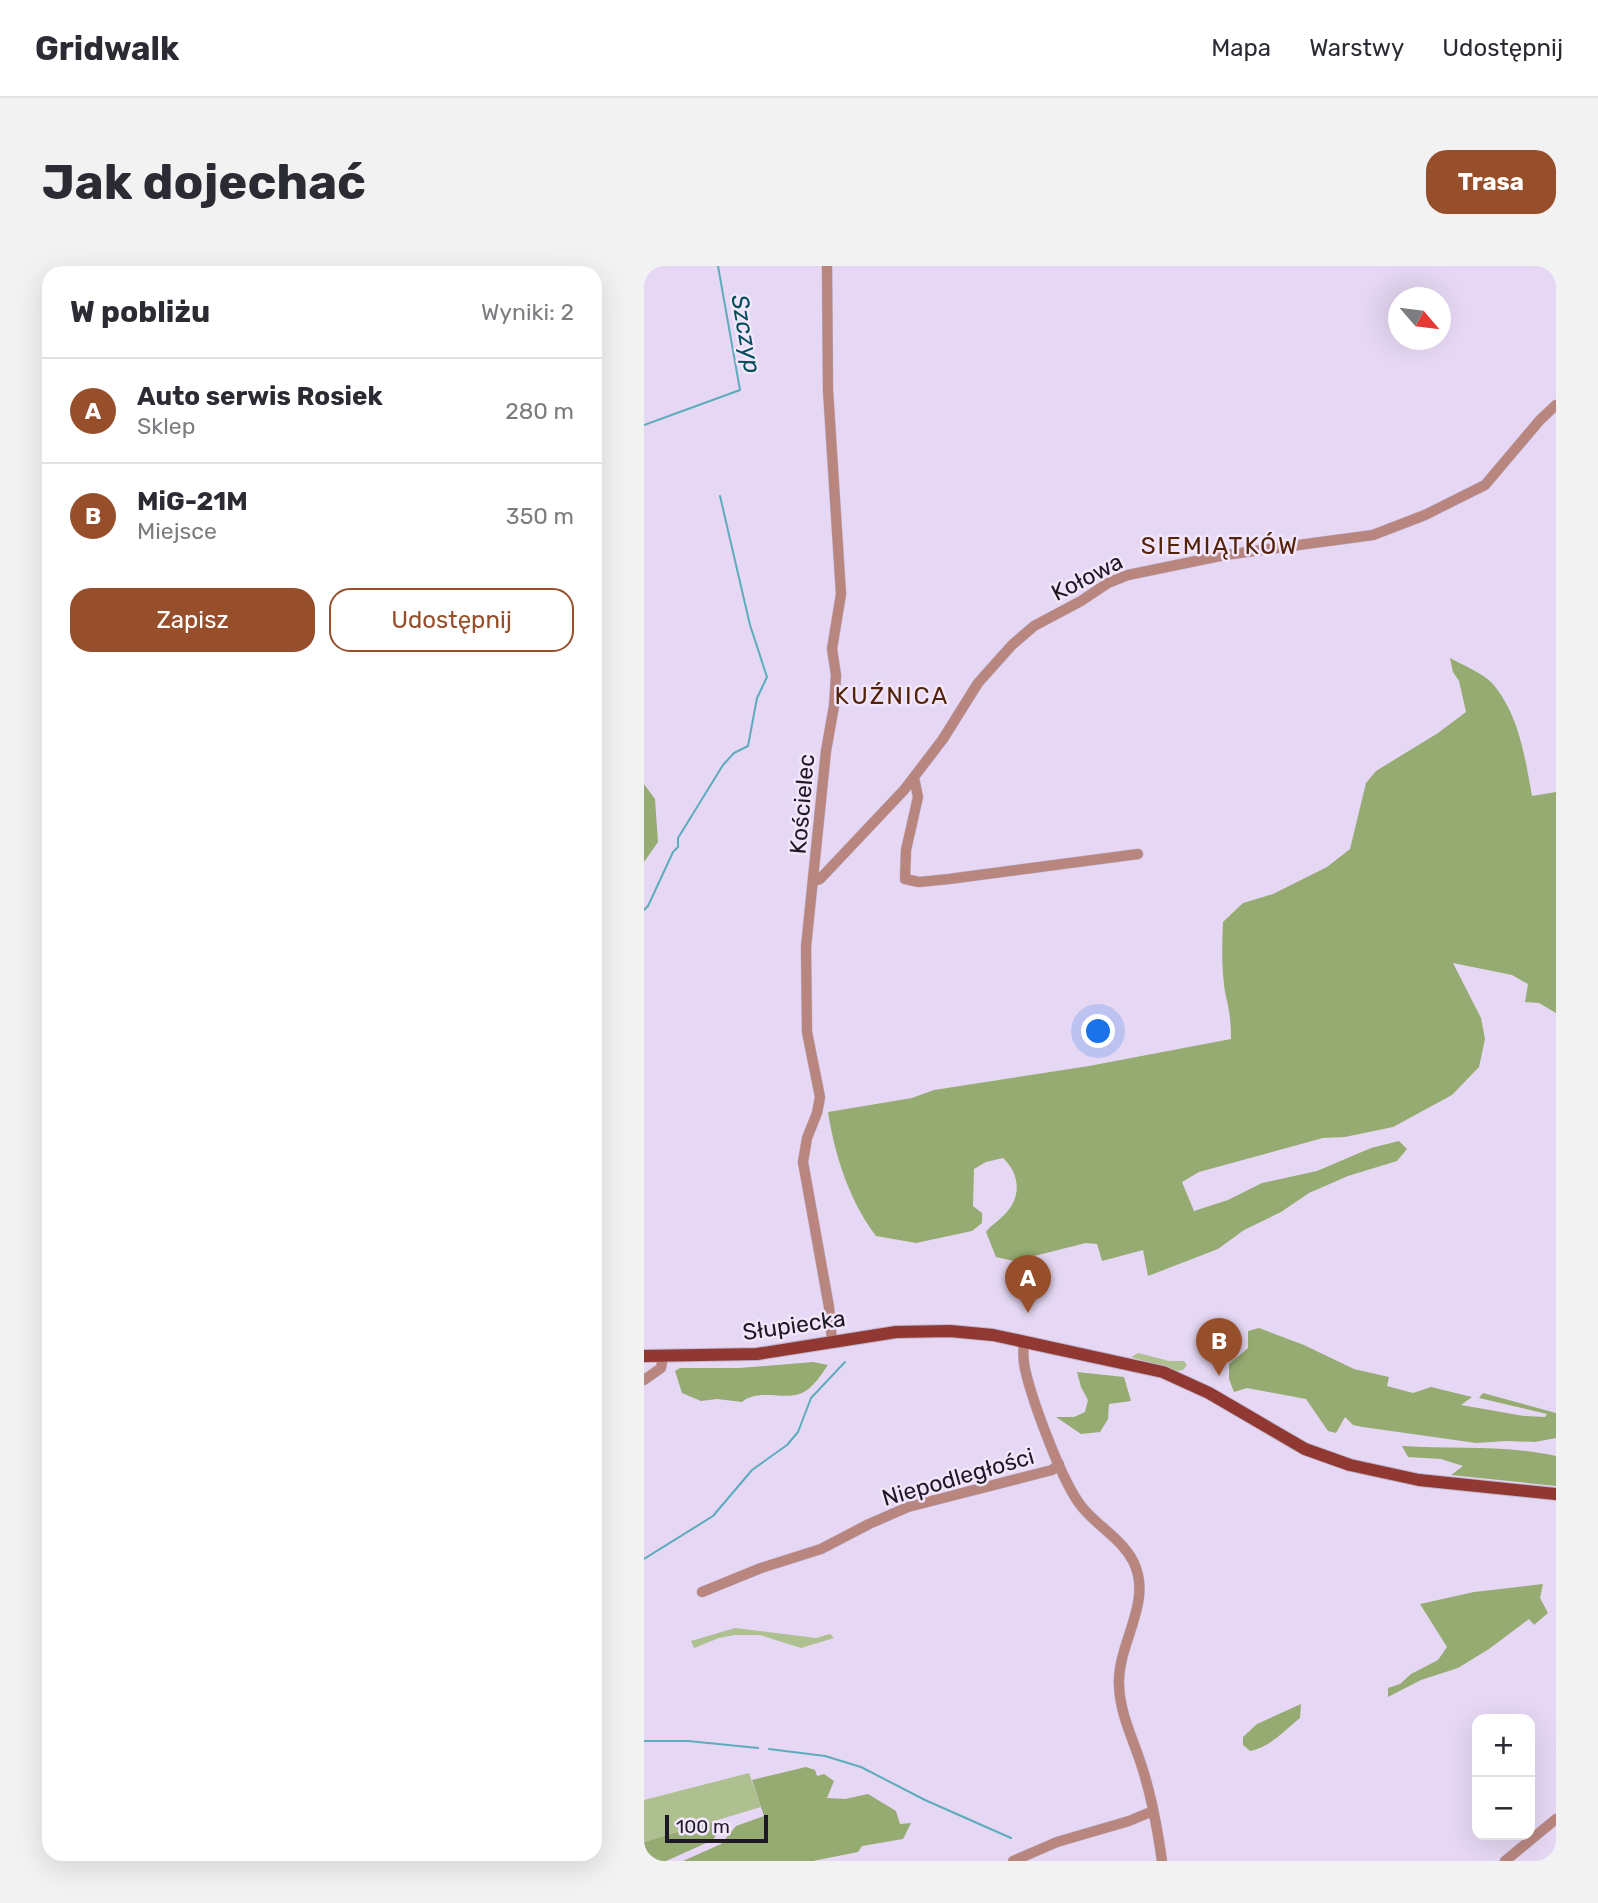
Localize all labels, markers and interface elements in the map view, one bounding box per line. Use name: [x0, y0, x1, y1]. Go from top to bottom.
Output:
text: Gridwalk: [35, 29, 179, 68]
text: Mapa: [1211, 34, 1271, 62]
text: Warstwy: [1309, 34, 1404, 62]
text: Udostępnij: [1442, 34, 1563, 62]
button: Trasa: [1426, 150, 1556, 214]
text: Jak dojechać: [42, 153, 366, 211]
north arrow: [1388, 287, 1451, 350]
water label: Szczyp: [725, 292, 767, 376]
text: W pobliżu: [70, 294, 210, 330]
text: Wyniki: 2: [481, 298, 574, 326]
text: Auto serwis Rosiek: [137, 381, 383, 412]
text: A: [85, 397, 101, 425]
text: 280 m: [505, 397, 574, 425]
text: Sklep: [137, 412, 195, 440]
text: MiG-21M: [137, 486, 248, 517]
text: B: [85, 502, 101, 530]
text: 350 m: [506, 502, 574, 530]
text: Miejsce: [137, 517, 217, 545]
district label: SIEMIĄTKÓW: [1141, 532, 1299, 560]
street label: Kołowa: [1047, 547, 1127, 607]
button: Zapisz: [70, 588, 315, 652]
button: Udostępnij: [329, 588, 574, 652]
district label: KUŹNICA: [835, 682, 949, 710]
street label: Kościelec: [784, 753, 820, 855]
your location: [1081, 1014, 1115, 1048]
pin: A: [1005, 1255, 1051, 1313]
street label: Słupiecka: [741, 1304, 847, 1346]
pin: B: [1196, 1318, 1242, 1376]
street label: Niepodległości: [879, 1442, 1037, 1512]
map controls: [1472, 1714, 1535, 1840]
button: +: [1472, 1714, 1535, 1777]
button: −: [1472, 1777, 1535, 1840]
scale bar: [665, 1812, 768, 1844]
text: 100 m: [676, 1815, 730, 1838]

